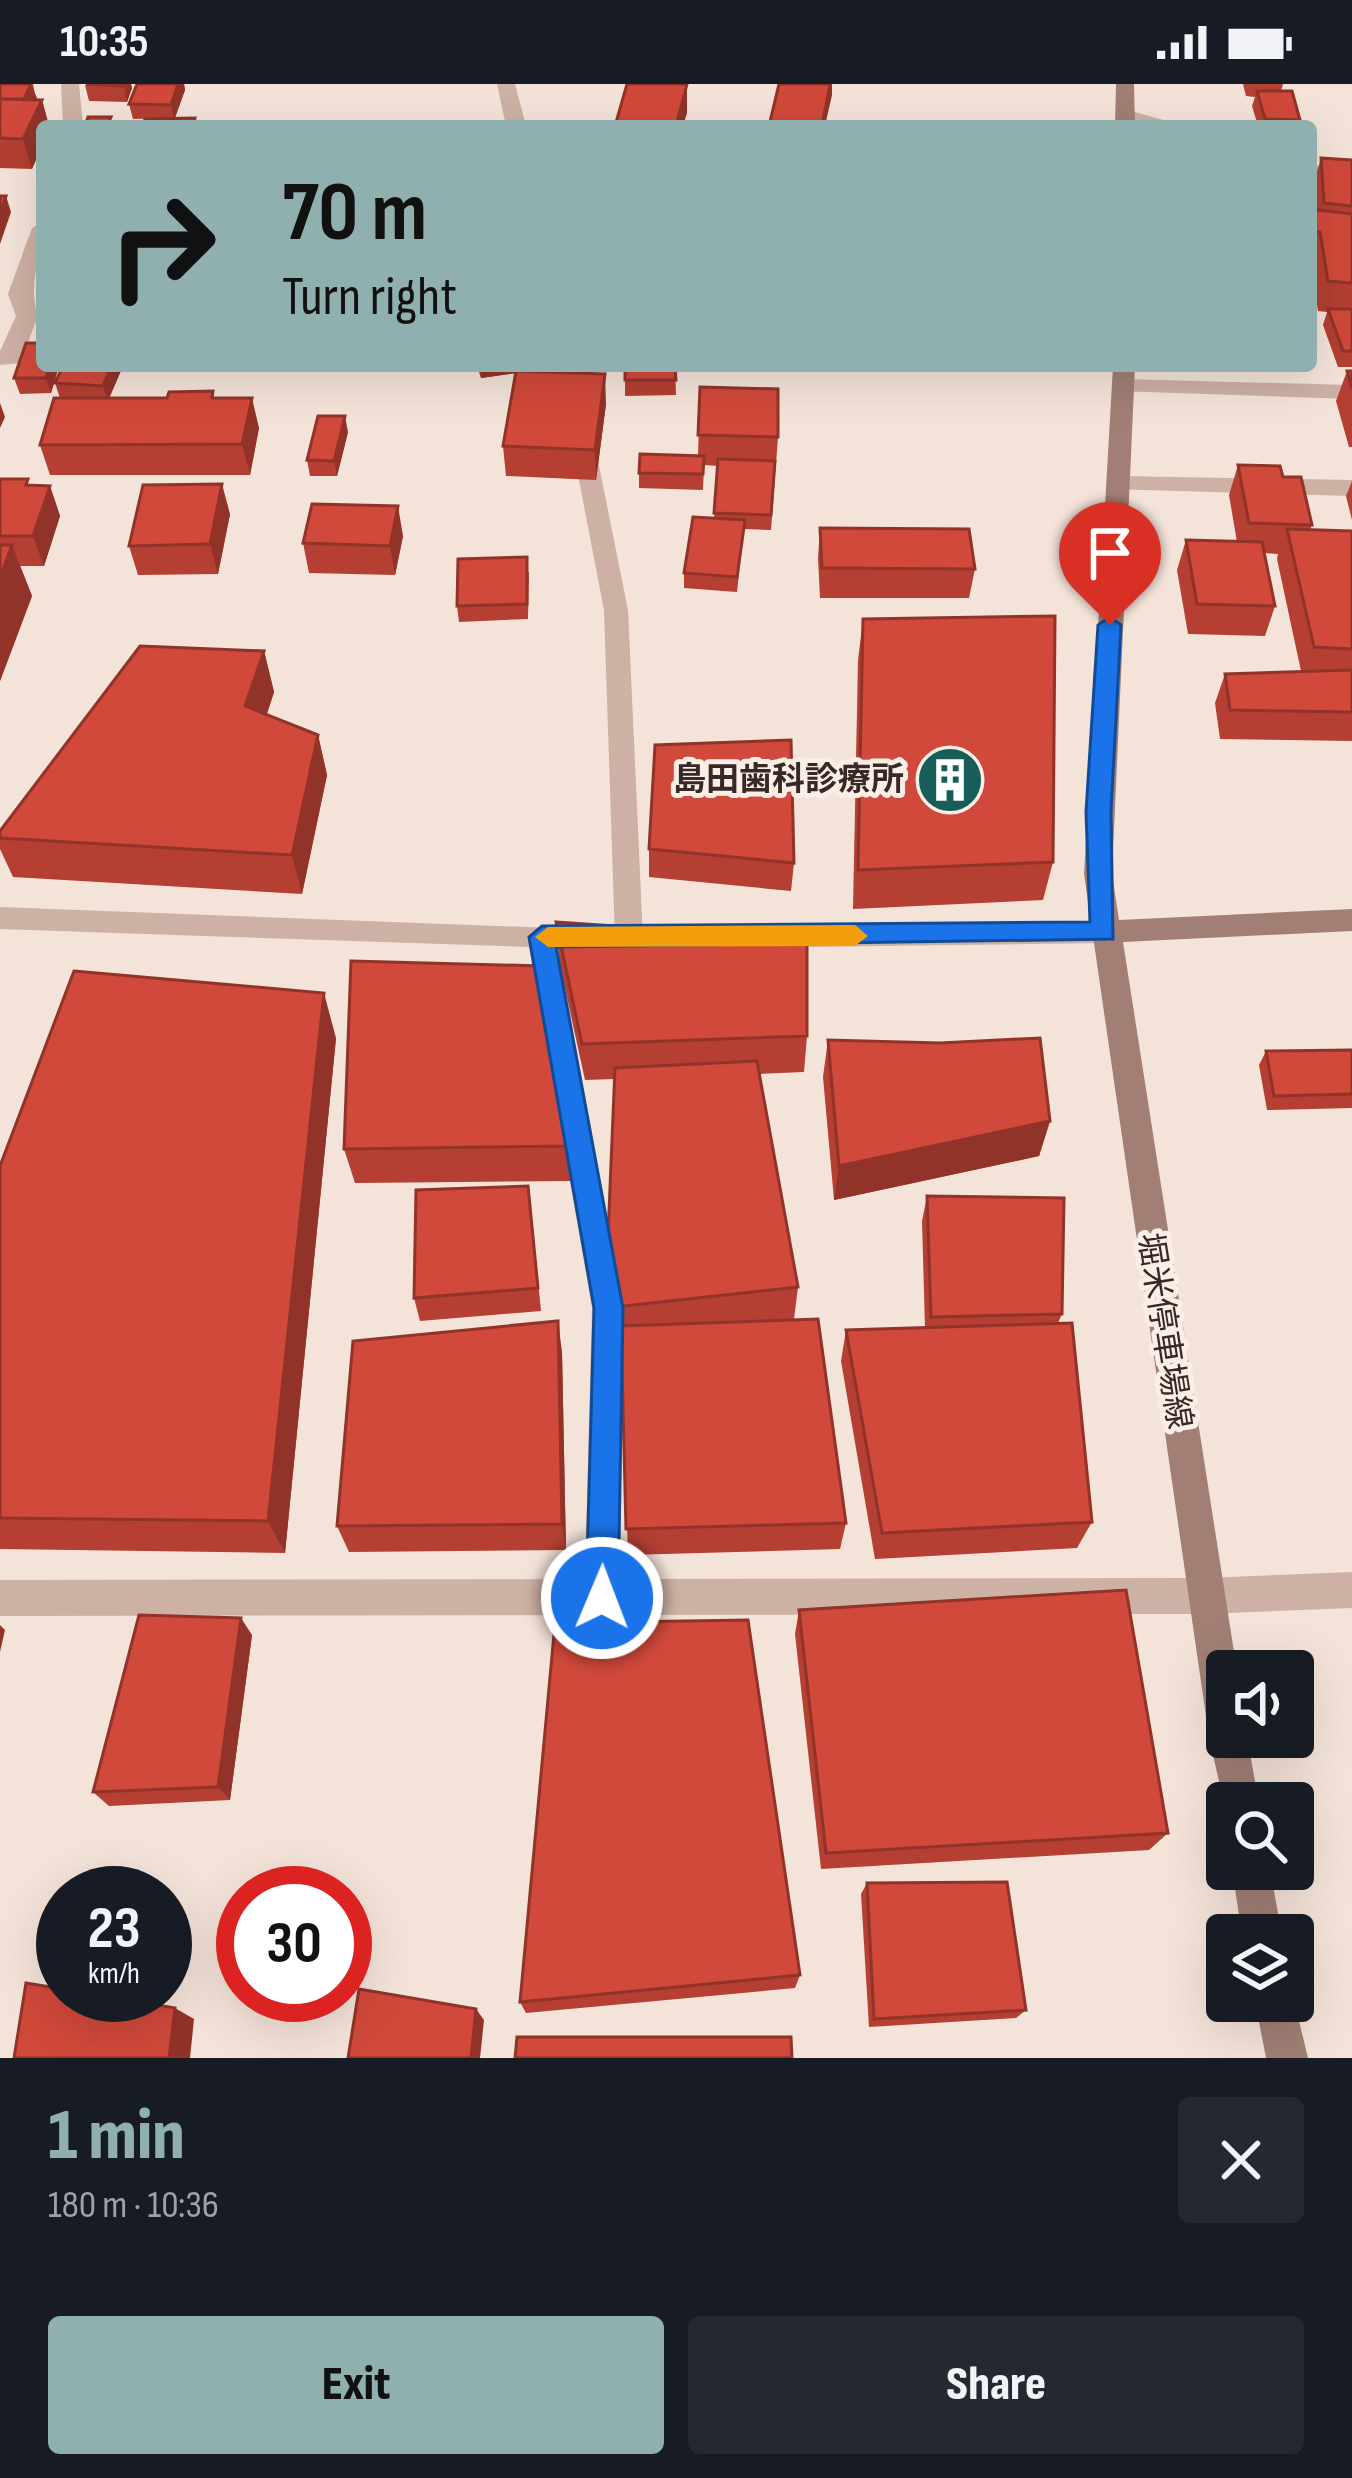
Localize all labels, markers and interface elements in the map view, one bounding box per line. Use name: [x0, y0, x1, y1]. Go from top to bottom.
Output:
text: 10:35: [60, 15, 148, 70]
text: 70 m: [282, 163, 427, 264]
icon: right: [84, 168, 240, 324]
text: Turn right: [282, 265, 457, 330]
pin: [1059, 502, 1161, 625]
icon: arrive: [1077, 520, 1143, 586]
building icon: 島田歯科診療所: [915, 745, 985, 815]
place label: 島田歯科診療所: [673, 760, 904, 800]
street label: 堀米停車場線: [1129, 1230, 1199, 1432]
position arrow: [539, 1535, 665, 1661]
map controls: [1206, 1650, 1314, 2022]
button: sound: [1206, 1650, 1314, 1758]
button: search: [1206, 1782, 1314, 1890]
speed limit sign: 30: [216, 1866, 372, 2022]
text: 23: [87, 1893, 141, 1965]
button: layers: [1206, 1914, 1314, 2022]
text: km/h: [88, 1956, 140, 1992]
text: 1 min: [48, 2093, 185, 2180]
button: close: [1178, 2097, 1304, 2223]
text: 180 m · 10:36: [48, 2182, 219, 2229]
button: Exit: [48, 2316, 664, 2454]
button: Share: [688, 2316, 1304, 2454]

